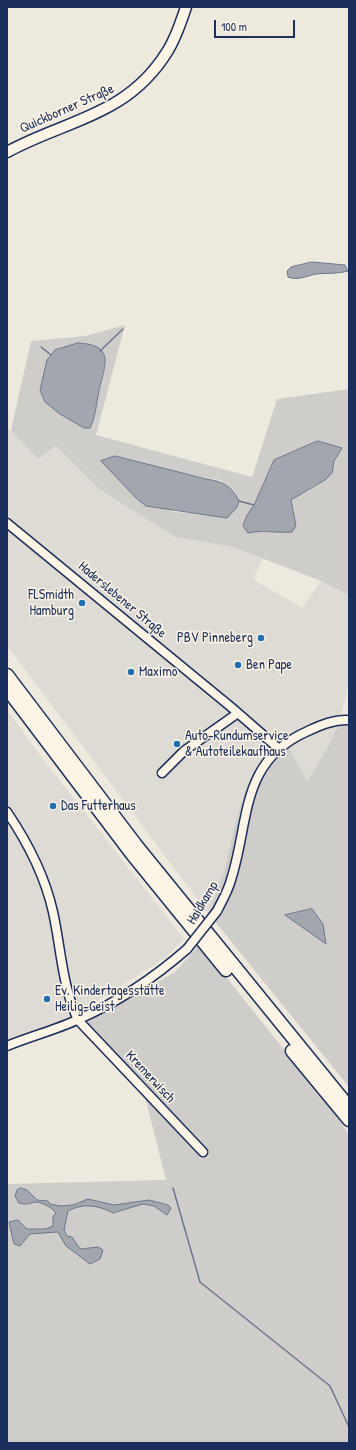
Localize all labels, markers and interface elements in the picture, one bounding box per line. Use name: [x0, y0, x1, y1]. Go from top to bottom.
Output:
scale bar: [216, 12, 297, 38]
text: 100 m: [221, 18, 247, 35]
street label: Quickborner Straße: [17, 81, 117, 137]
street label: Haderslebener Straße: [74, 558, 170, 642]
place label: FLSmidth Hamburg: [28, 587, 74, 620]
marker: FLSmidth Hamburg: [77, 598, 87, 608]
place label: PBV Pinneberg: [177, 630, 253, 646]
marker: PBV Pinneberg: [256, 633, 266, 643]
place label: Ben Pape: [246, 657, 292, 673]
marker: Ben Pape: [233, 660, 243, 670]
place label: Maximo: [139, 664, 177, 680]
marker: Maximo: [126, 667, 136, 677]
place label: Auto-Rundumservice & Autoteilekaufhaus: [185, 728, 289, 760]
marker: Auto-Rundumservice & Autoteilekaufhaus: [172, 739, 182, 749]
place label: Das Futterhaus: [61, 798, 136, 814]
marker: Das Futterhaus: [48, 801, 58, 811]
street label: Haidkamp: [184, 878, 222, 928]
place label: Ev. Kindertagesstätte Heilig-Geist: [55, 983, 165, 1016]
marker: Ev. Kindertagesstätte Heilig-Geist: [42, 994, 52, 1004]
street label: Kremerwisch: [122, 1047, 178, 1107]

